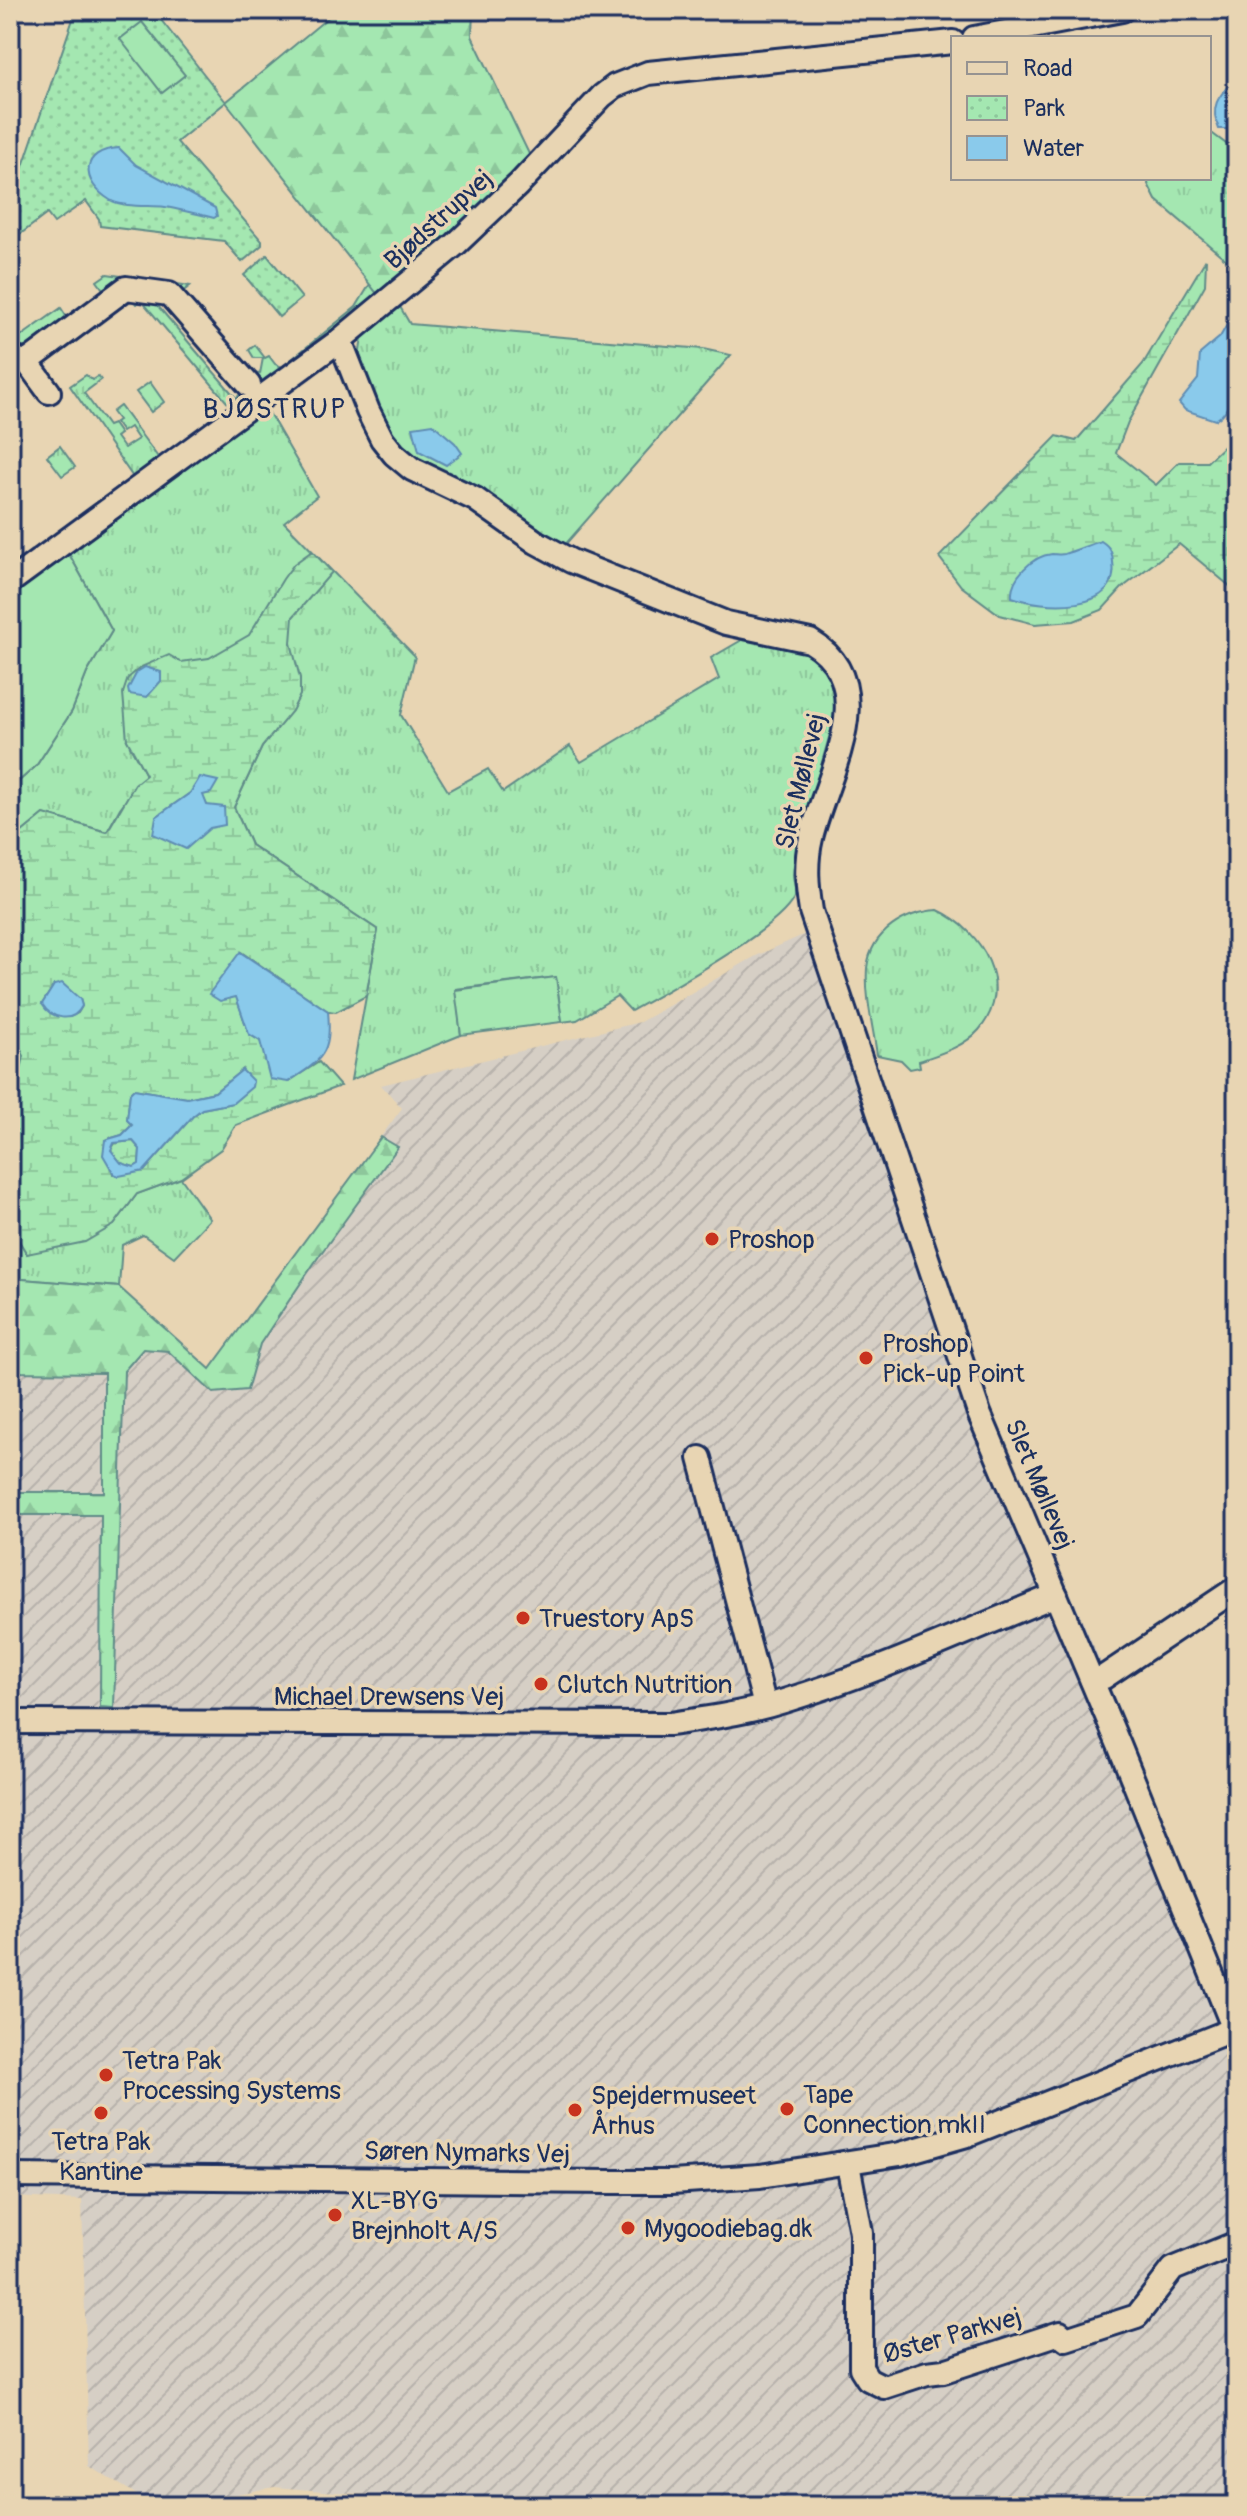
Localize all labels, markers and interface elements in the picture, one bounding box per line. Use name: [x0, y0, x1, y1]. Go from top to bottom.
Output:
legend: [951, 36, 1211, 180]
text: Road: [1023, 54, 1073, 83]
text: Park: [1023, 94, 1065, 123]
text: Water: [1023, 134, 1084, 163]
street label: Bjødstrupvej: [378, 163, 499, 277]
district label: BJØSTRUP: [202, 392, 348, 427]
street label: Slet Møllevej: [769, 710, 833, 852]
place label: Proshop: [728, 1224, 815, 1256]
marker: Proshop: [703, 1230, 721, 1248]
place label: Proshop Pick-up Point: [882, 1328, 1025, 1390]
marker: Proshop Pick-up Point: [857, 1349, 875, 1367]
street label: Slet Møllevej: [997, 1414, 1081, 1554]
place label: Truestory ApS: [539, 1603, 694, 1635]
marker: Truestory ApS: [514, 1609, 532, 1627]
place label: Clutch Nutrition: [557, 1669, 732, 1701]
marker: Clutch Nutrition: [532, 1675, 550, 1693]
street label: Michael Drewsens Vej: [274, 1681, 504, 1713]
place label: Tetra Pak Processing Systems: [122, 2045, 341, 2107]
marker: Tetra Pak Processing Systems: [97, 2066, 115, 2084]
place label: Tape Connection mkII: [803, 2079, 986, 2141]
place label: Spejdermuseet Århus: [591, 2080, 757, 2142]
marker: Tape Connection mkII: [778, 2100, 796, 2118]
marker: Spejdermuseet Århus: [566, 2101, 584, 2119]
marker: Tetra Pak Kantine: [92, 2104, 110, 2122]
place label: Tetra Pak Kantine: [51, 2126, 151, 2188]
street label: Søren Nymarks Vej: [364, 2135, 570, 2171]
place label: XL-BYG Brejnholt A/S: [351, 2185, 498, 2247]
marker: XL-BYG Brejnholt A/S: [326, 2206, 344, 2224]
place label: Mygoodiebag.dk: [644, 2213, 812, 2245]
marker: Mygoodiebag.dk: [619, 2219, 637, 2237]
street label: Øster Parkvej: [879, 2301, 1025, 2371]

